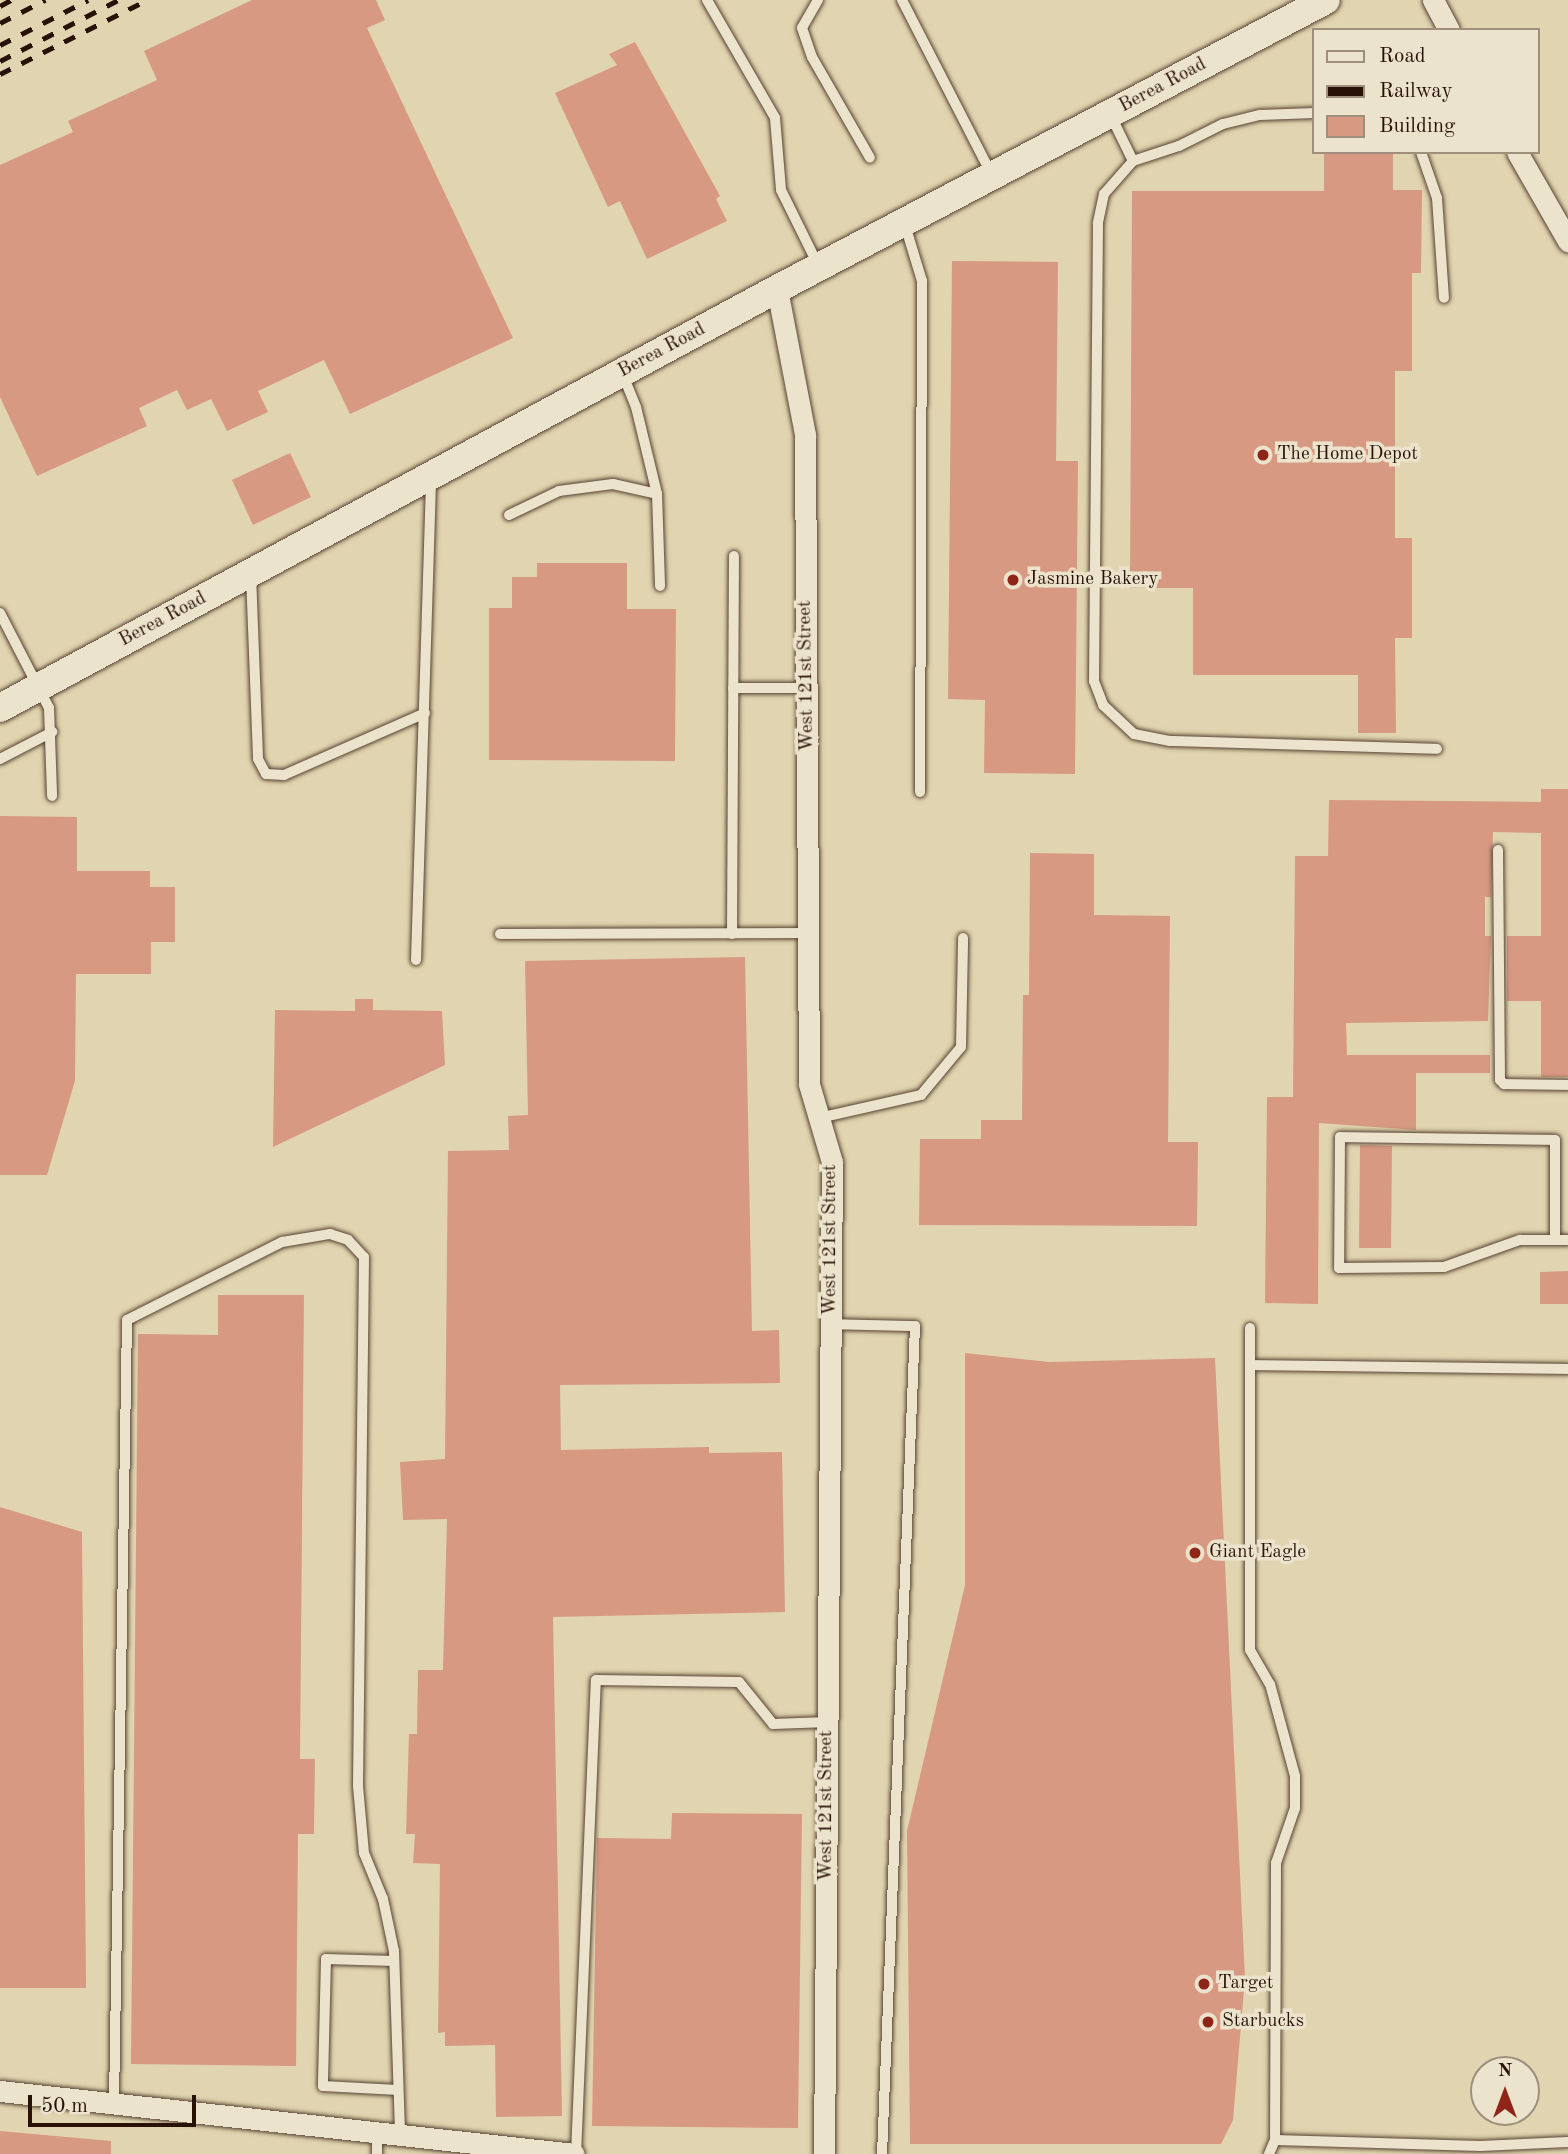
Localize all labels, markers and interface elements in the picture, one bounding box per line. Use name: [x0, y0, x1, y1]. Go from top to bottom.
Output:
legend: [1312, 28, 1540, 154]
text: Road: [1379, 46, 1426, 67]
street label: Berea Road: [1116, 54, 1210, 118]
text: Railway: [1379, 81, 1453, 102]
text: Building: [1379, 116, 1455, 137]
street label: Berea Road: [615, 319, 709, 383]
place label: The Home Depot: [1277, 444, 1418, 466]
marker: The Home Depot: [1255, 447, 1271, 463]
place label: Jasmine Bakery: [1027, 569, 1158, 591]
marker: Jasmine Bakery: [1005, 572, 1021, 588]
street label: Berea Road: [116, 588, 210, 652]
street label: West 121st Street: [794, 600, 820, 752]
street label: West 121st Street: [820, 1164, 842, 1316]
place label: Giant Eagle: [1209, 1542, 1306, 1564]
marker: Giant Eagle: [1187, 1545, 1203, 1561]
street label: West 121st Street: [816, 1730, 838, 1882]
place label: Target: [1218, 1973, 1273, 1995]
marker: Target: [1196, 1976, 1212, 1992]
place label: Starbucks: [1222, 2011, 1304, 2033]
marker: Starbucks: [1200, 2014, 1216, 2030]
north arrow: [1470, 2056, 1540, 2126]
text: N: [1498, 2062, 1512, 2081]
scale bar: [32, 2080, 200, 2124]
text: 50 m: [41, 2096, 88, 2117]

